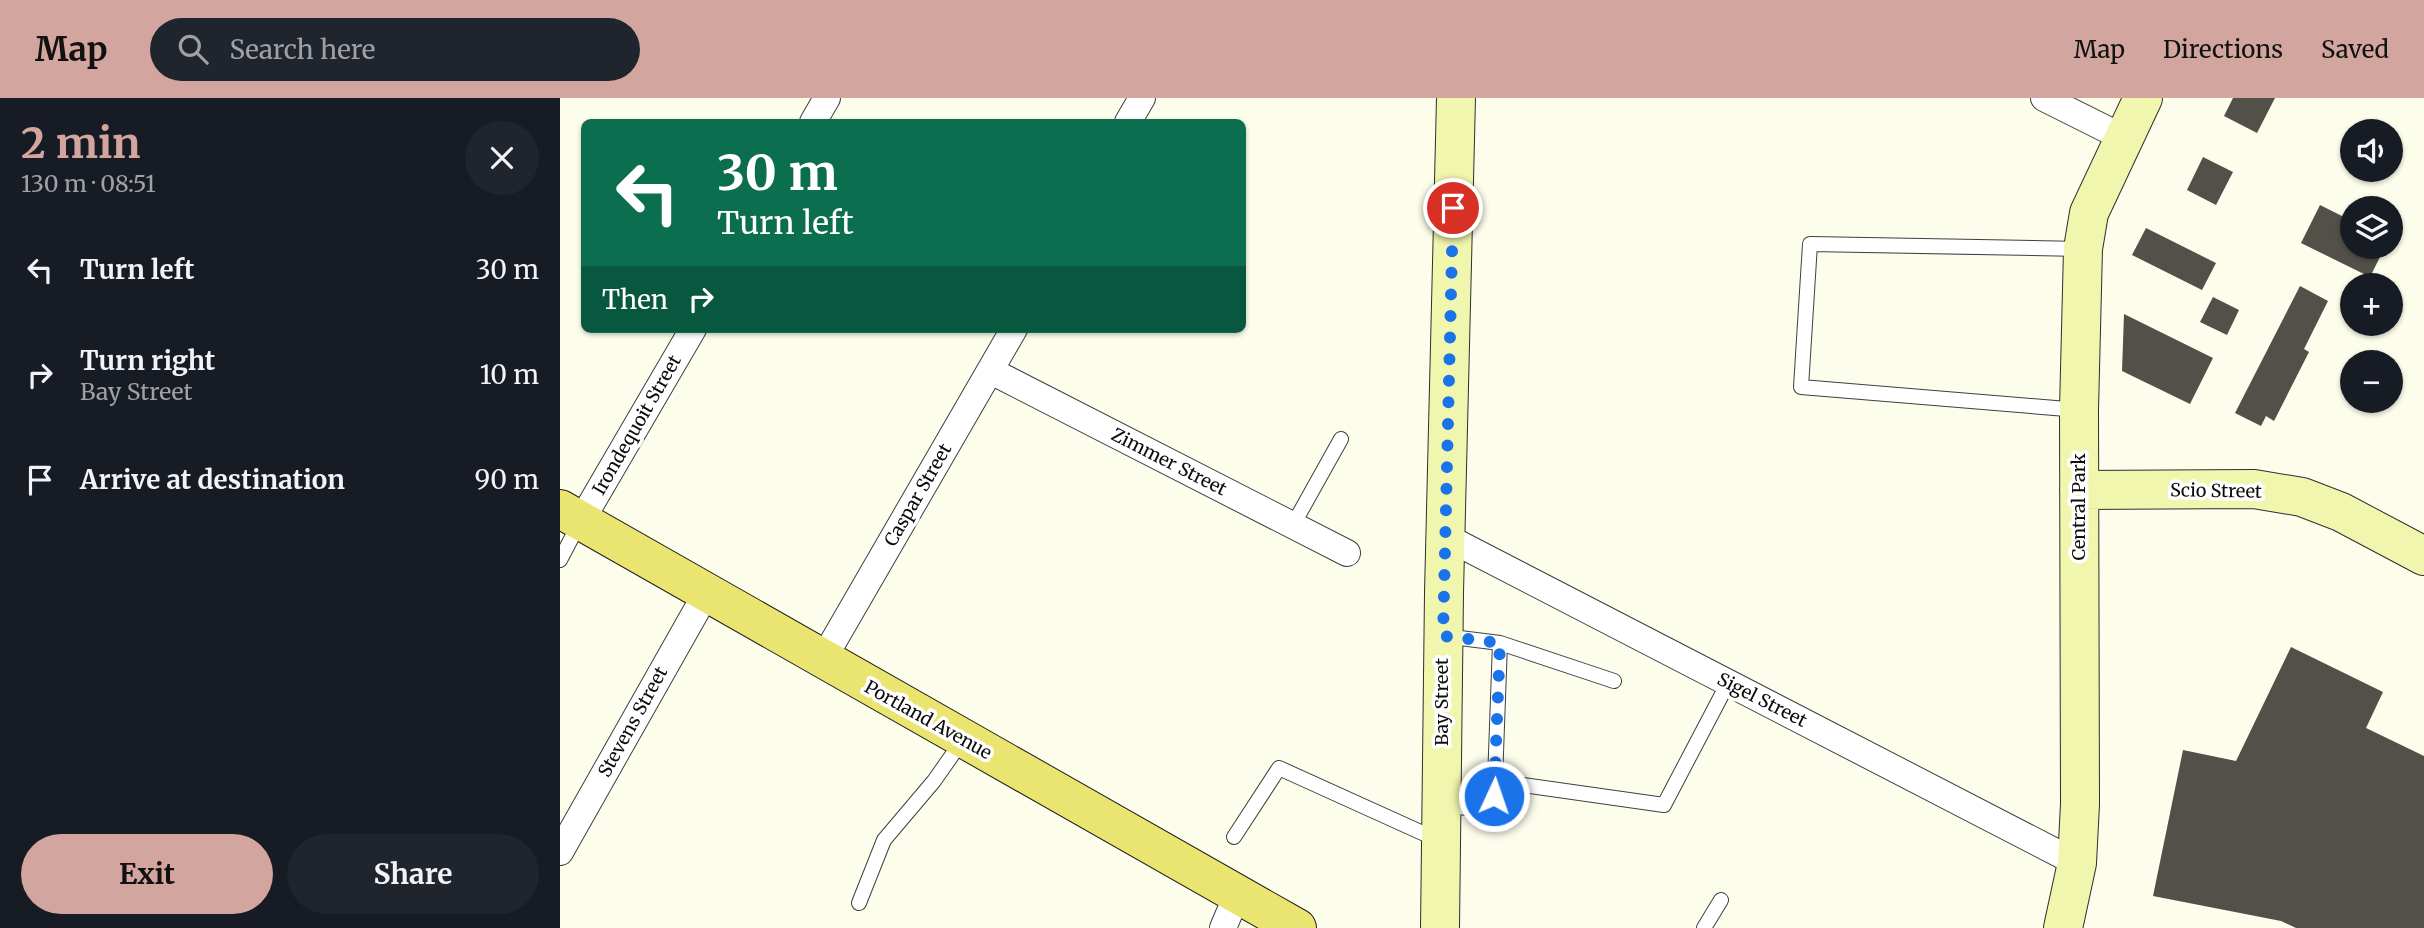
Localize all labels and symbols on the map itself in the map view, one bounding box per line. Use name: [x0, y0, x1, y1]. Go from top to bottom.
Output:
pin: [1423, 178, 1483, 238]
street label: Irondequoit Street: [587, 351, 686, 499]
street label: Zimmer Street: [1108, 423, 1231, 500]
street label: Caspar Street: [879, 439, 956, 550]
street label: Central Park: [2067, 453, 2090, 561]
street label: Scio Street: [2170, 478, 2262, 503]
street label: Bay Street: [1430, 658, 1453, 746]
street label: Stevens Street: [593, 662, 672, 781]
street label: Sigel Street: [1714, 667, 1811, 732]
street label: Portland Avenue: [860, 675, 996, 764]
position arrow: [1457, 759, 1531, 833]

